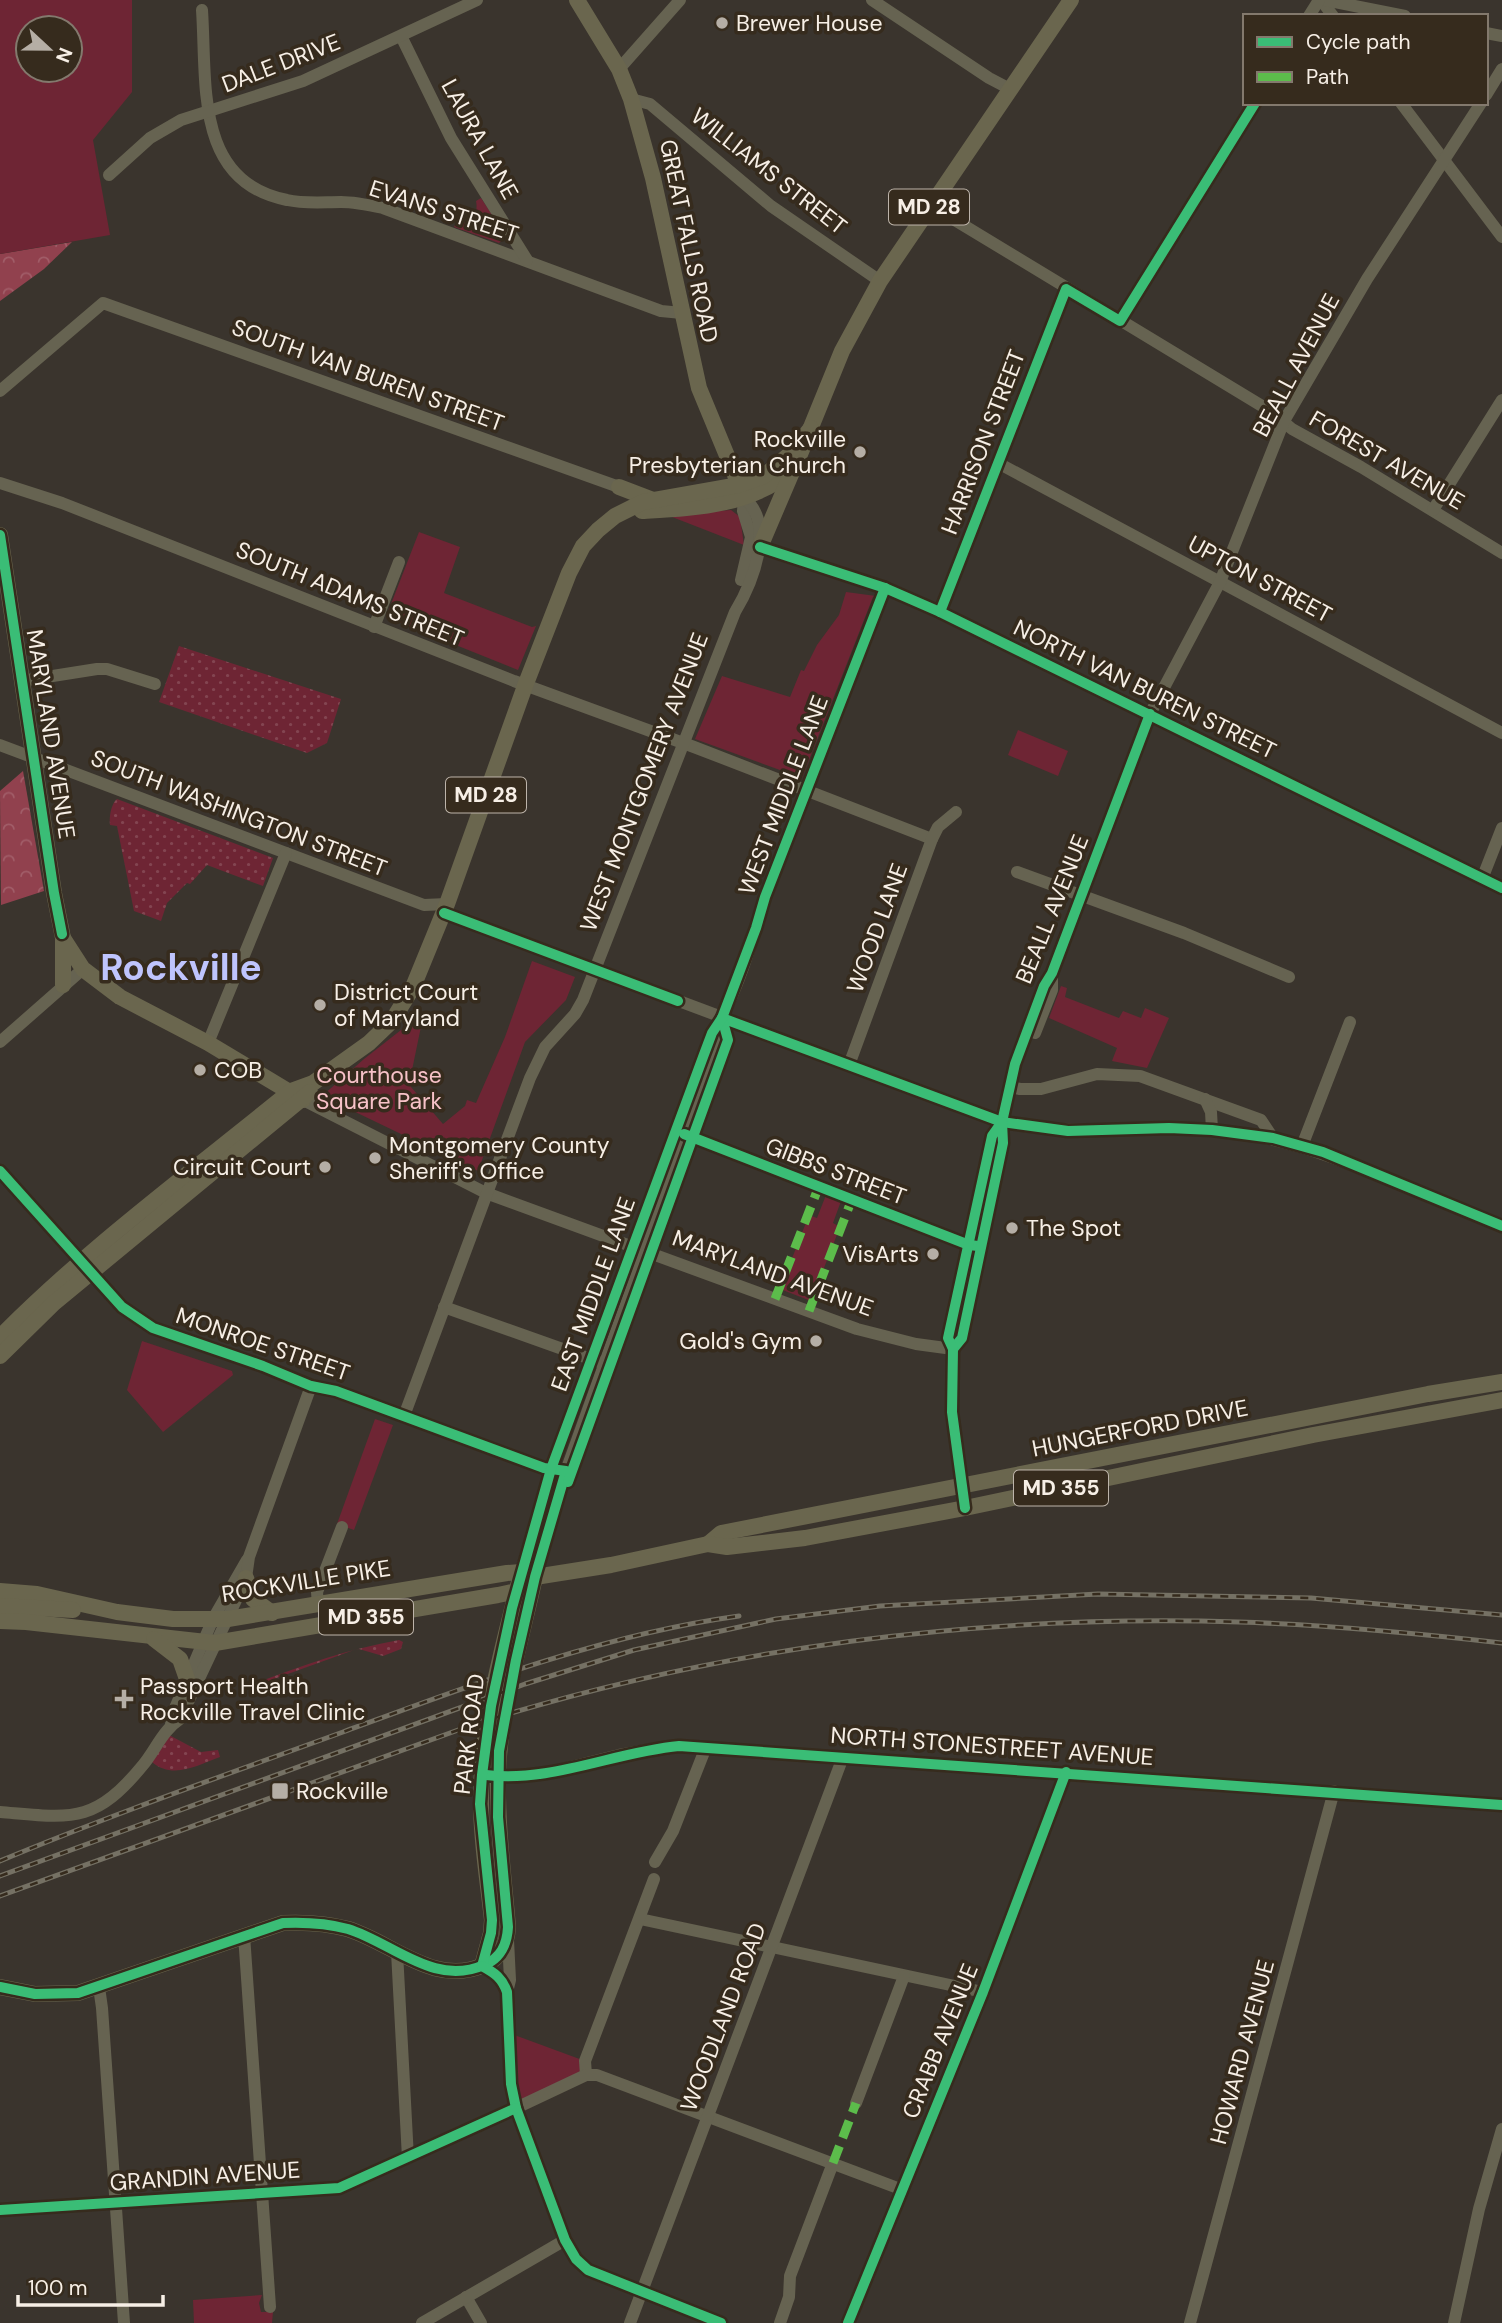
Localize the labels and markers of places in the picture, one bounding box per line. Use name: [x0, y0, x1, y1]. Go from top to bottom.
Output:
place label: Brewer House: [736, 8, 882, 38]
marker: Brewer House: [714, 15, 730, 31]
place label: Rockville Presbyterian Church: [629, 424, 846, 480]
marker: Rockville Presbyterian Church: [852, 444, 868, 460]
place label: District Court of Maryland: [334, 977, 478, 1033]
marker: District Court of Maryland: [312, 997, 328, 1013]
place label: COB: [214, 1055, 262, 1085]
marker: COB: [192, 1062, 208, 1078]
place label: Montgomery County Sheriff's Office: [389, 1130, 610, 1186]
marker: Montgomery County Sheriff's Office: [367, 1150, 383, 1166]
place label: Circuit Court: [173, 1152, 311, 1182]
marker: Circuit Court: [317, 1159, 333, 1175]
place label: The Spot: [1026, 1213, 1121, 1243]
marker: The Spot: [1004, 1220, 1020, 1236]
place label: VisArts: [842, 1239, 919, 1269]
marker: VisArts: [925, 1246, 941, 1262]
place label: Gold's Gym: [679, 1326, 802, 1356]
marker: Gold's Gym: [808, 1333, 824, 1349]
place label: Passport Health Rockville Travel Clinic: [140, 1671, 366, 1727]
marker: Passport Health Rockville Travel Clinic: [114, 1689, 134, 1709]
place label: Rockville: [296, 1776, 388, 1806]
marker: Rockville: [270, 1781, 290, 1801]

